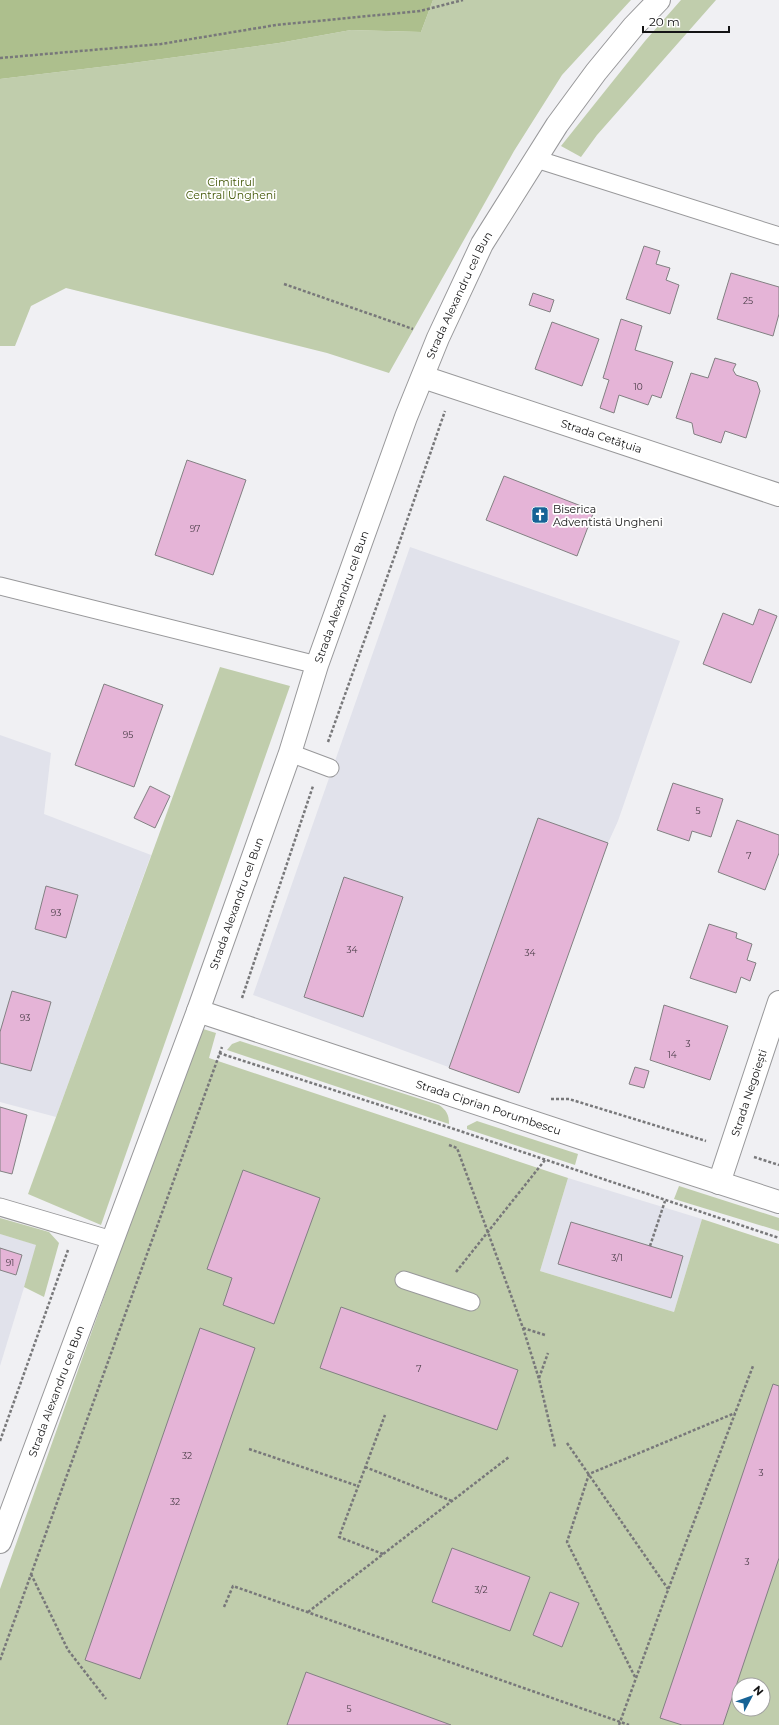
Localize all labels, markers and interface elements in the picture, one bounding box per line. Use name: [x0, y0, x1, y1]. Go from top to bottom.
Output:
scale bar: [643, 8, 729, 34]
text: 20 m: [649, 14, 680, 29]
park label: Cimitirul Central Ungheni: [186, 175, 276, 202]
street label: Strada Alexandru cel Bun: [423, 229, 495, 361]
house number: 25: [743, 295, 753, 306]
house number: 10: [633, 381, 643, 392]
street label: Strada Cetățuia: [559, 416, 644, 456]
place label: Biserica Adventistă Ungheni: [553, 502, 663, 529]
church icon: Biserica Adventistă Ungheni: [530, 505, 550, 525]
house number: 97: [190, 523, 200, 534]
street label: Strada Alexandru cel Bun: [311, 529, 372, 665]
house number: 95: [123, 729, 133, 740]
house number: 5: [695, 805, 701, 816]
street label: Strada Alexandru cel Bun: [206, 835, 266, 971]
house number: 7: [746, 850, 752, 861]
house number: 93: [51, 907, 61, 918]
house number: 34: [346, 944, 358, 955]
house number: 34: [524, 947, 536, 958]
house number: 93: [20, 1012, 30, 1023]
house number: 3: [685, 1038, 691, 1049]
street label: Strada Negoiești: [728, 1047, 770, 1138]
house number: 14: [667, 1049, 677, 1060]
street label: Strada Ciprian Porumbescu: [414, 1077, 563, 1138]
house number: 3/1: [611, 1252, 623, 1263]
house number: 91: [6, 1257, 14, 1268]
street label: Strada Alexandru cel Bun: [25, 1323, 87, 1459]
house number: 7: [416, 1363, 422, 1374]
house number: 32: [182, 1450, 192, 1461]
house number: 3: [758, 1467, 764, 1478]
house number: 32: [170, 1496, 180, 1507]
house number: 3: [744, 1556, 750, 1567]
house number: 3/2: [474, 1584, 488, 1595]
north arrow: [731, 1677, 771, 1717]
text: N: [750, 1682, 767, 1698]
house number: 5: [346, 1703, 352, 1714]

